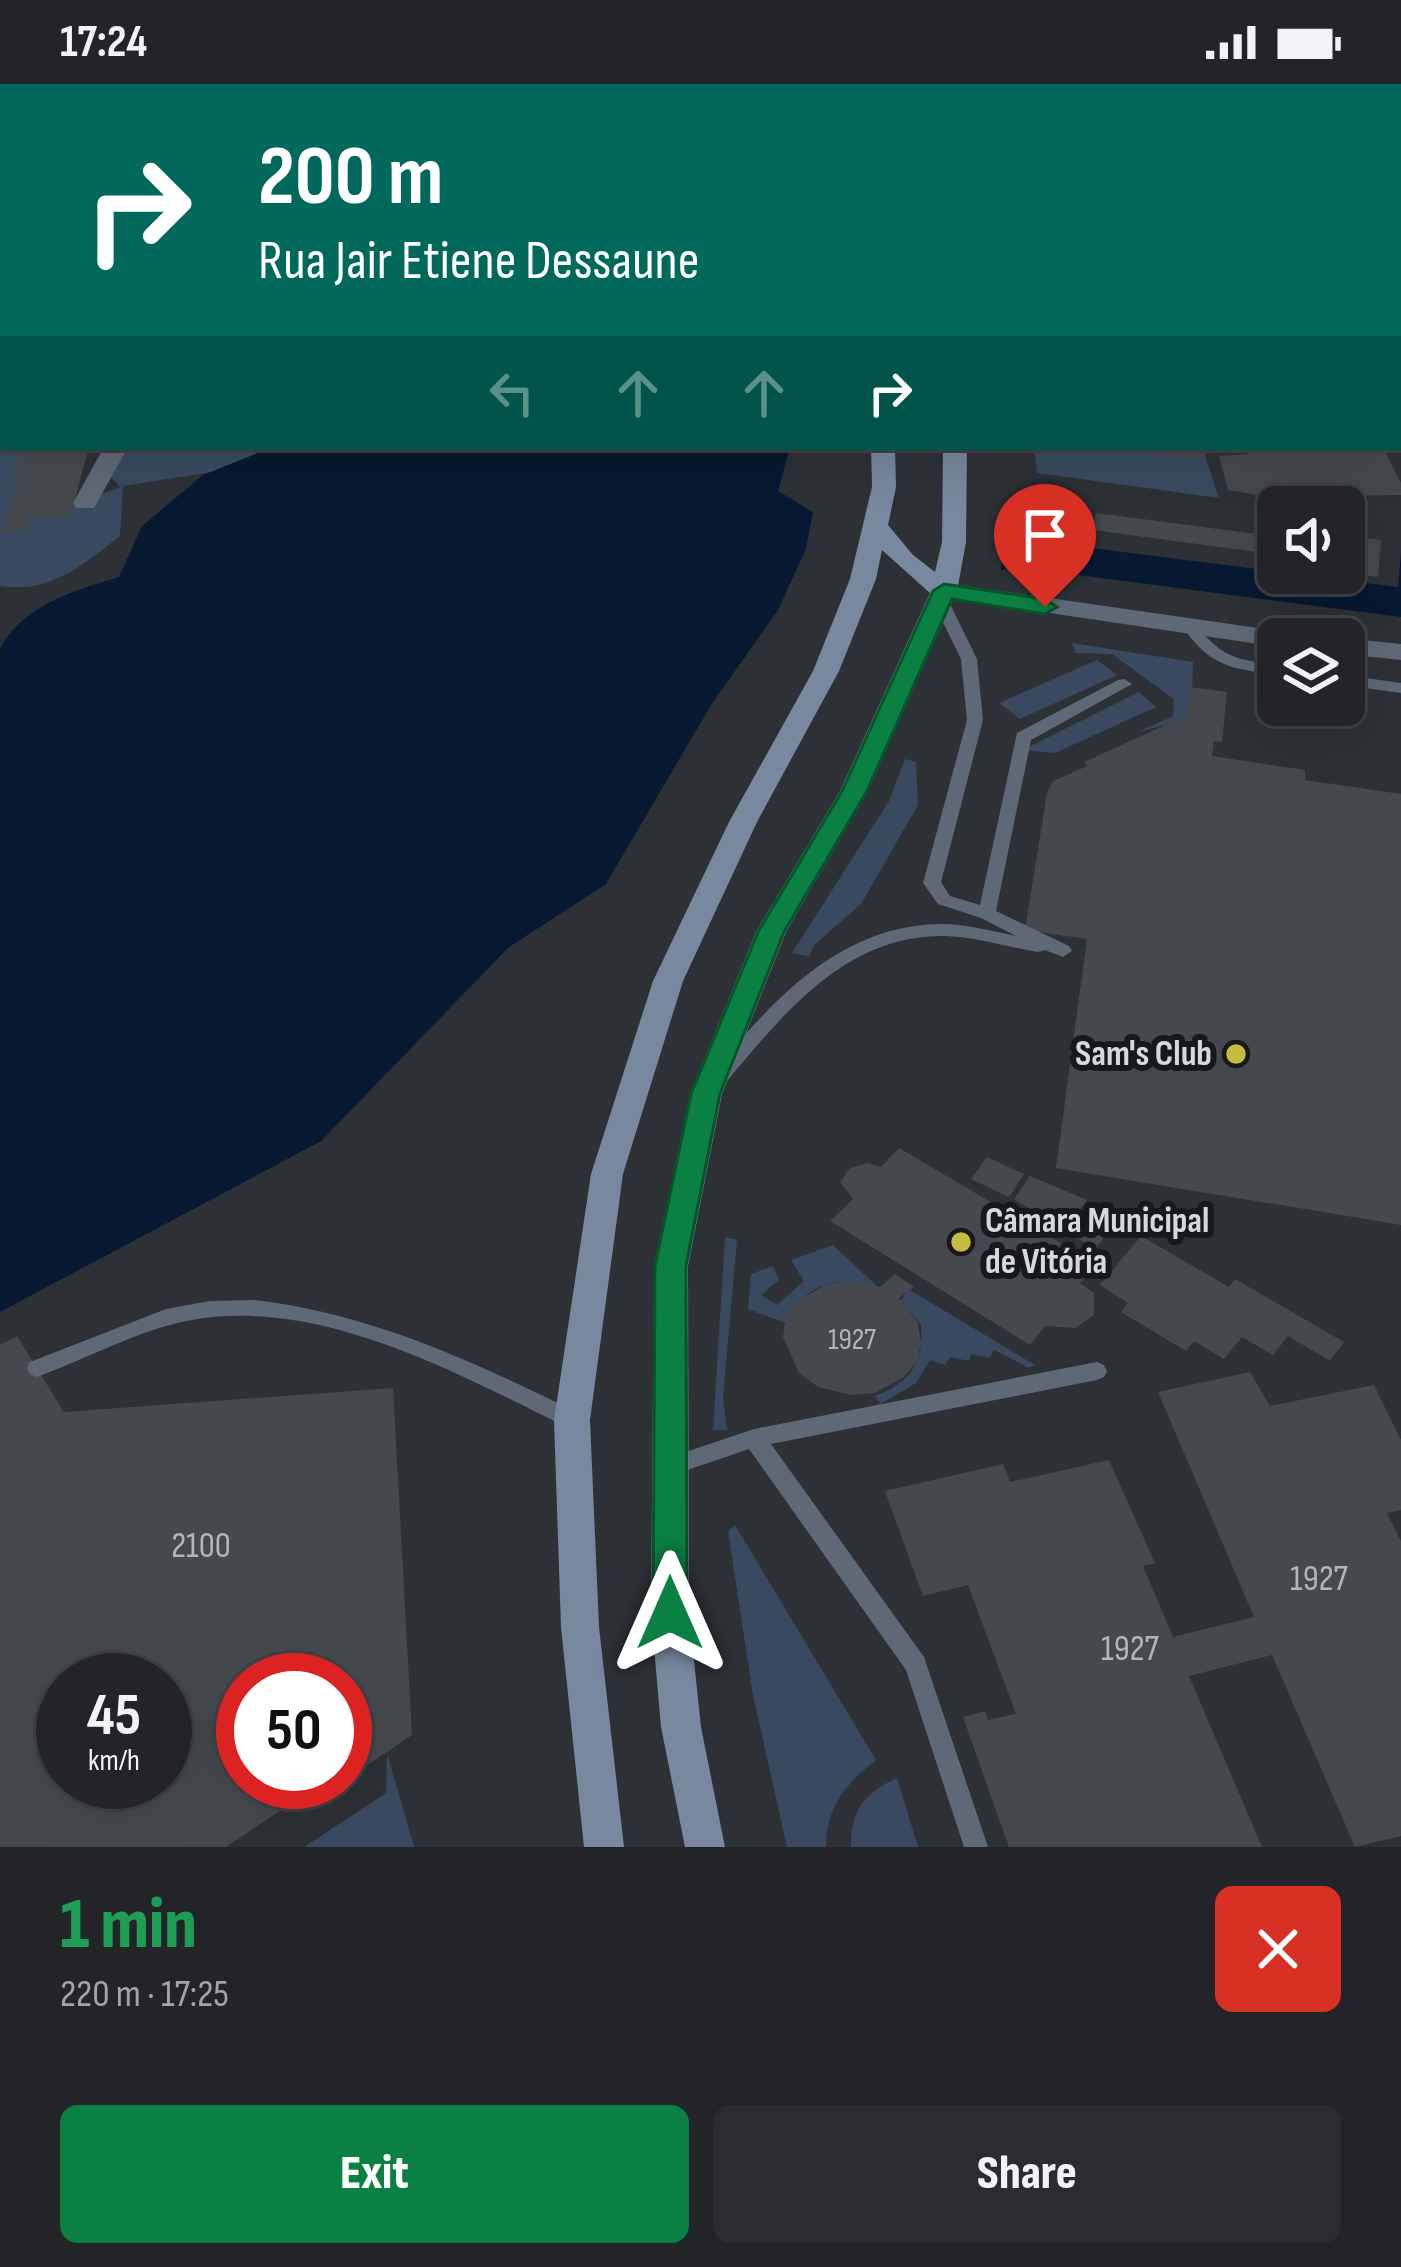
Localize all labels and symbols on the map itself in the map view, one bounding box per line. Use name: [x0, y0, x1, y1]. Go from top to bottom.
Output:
pin: [994, 484, 1096, 607]
place label: Sam's Club: [1075, 1033, 1212, 1076]
marker: Sam's Club: [1223, 1041, 1249, 1067]
place label: Câmara Municipal de Vitória: [985, 1200, 1209, 1284]
marker: Câmara Municipal de Vitória: [948, 1229, 974, 1255]
house number: 1927: [828, 1322, 876, 1358]
house number: 2100: [171, 1525, 231, 1568]
position arrow: [607, 1550, 733, 1676]
house number: 1927: [1290, 1558, 1349, 1601]
house number: 1927: [1101, 1628, 1160, 1671]
speed limit sign: 50: [216, 1653, 372, 1809]

